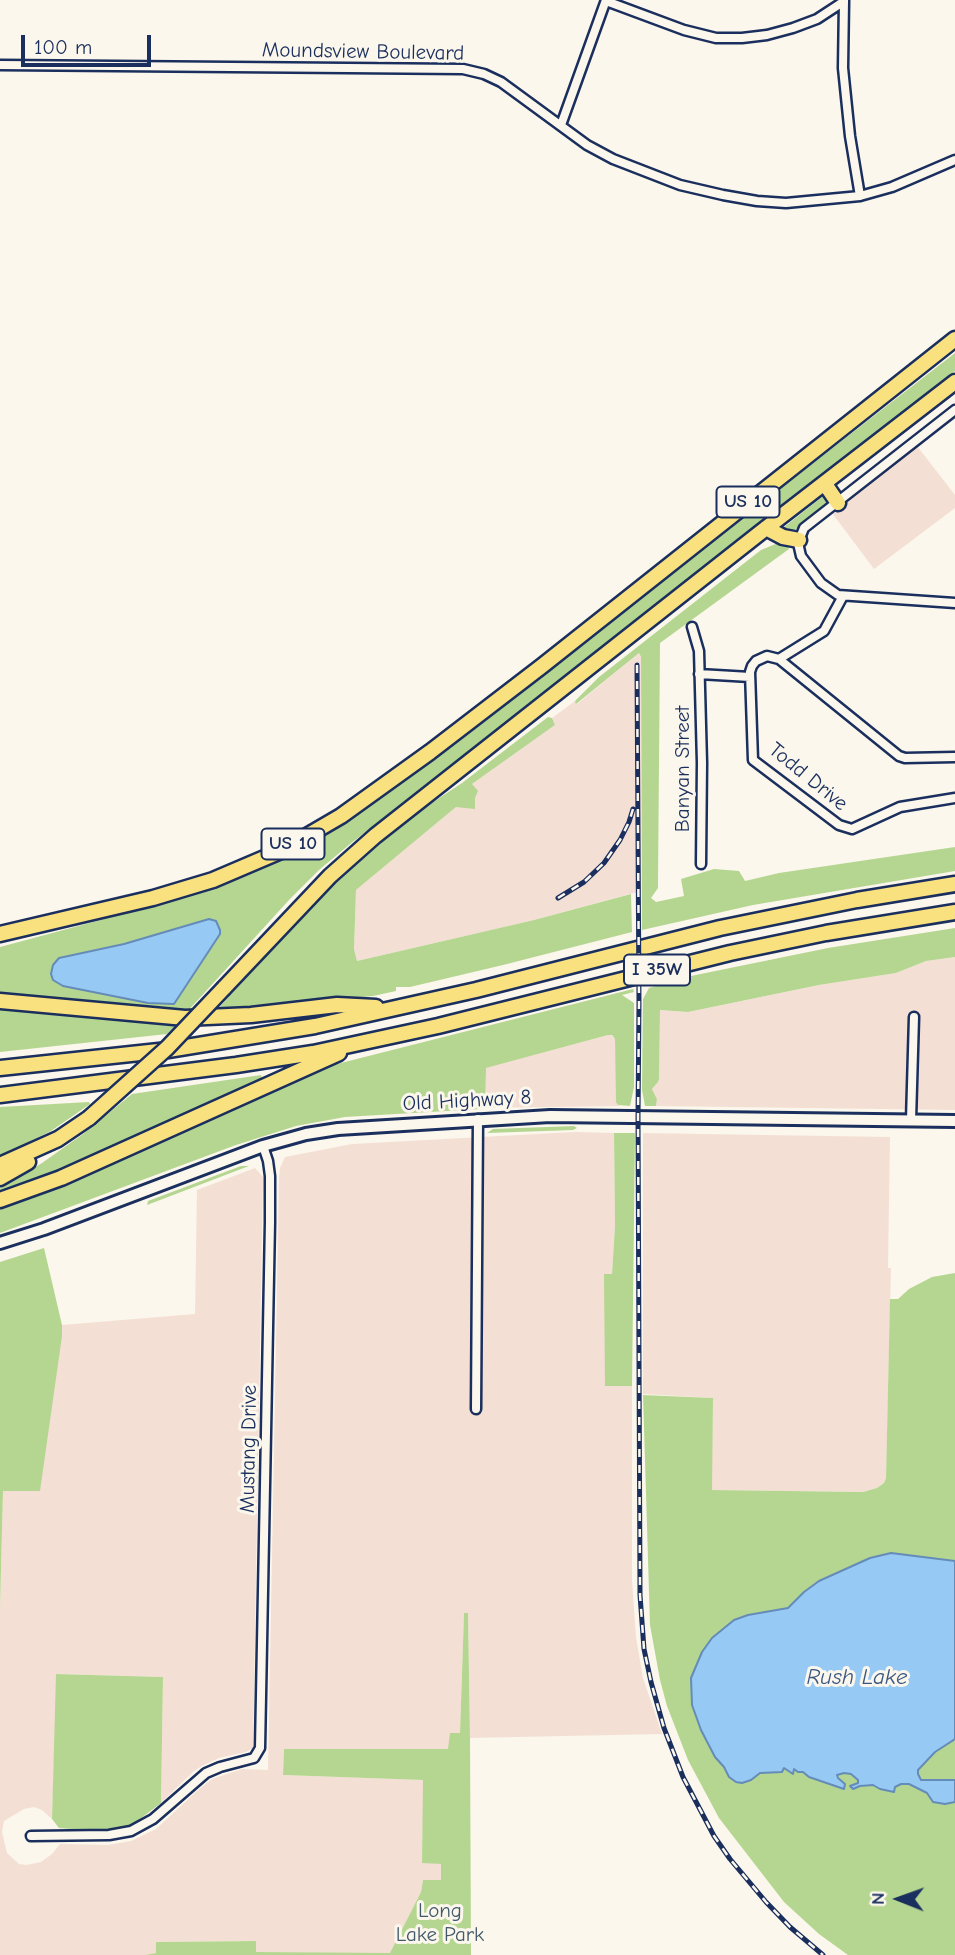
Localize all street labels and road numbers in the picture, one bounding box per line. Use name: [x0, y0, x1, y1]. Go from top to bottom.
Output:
street label: Moundsview Boulevard: [262, 38, 464, 66]
road number: US 10: [716, 486, 780, 517]
street label: Banyan Street: [670, 706, 696, 832]
street label: Todd Drive: [763, 737, 853, 817]
road number: US 10: [262, 828, 324, 860]
road number: I 35W: [624, 954, 690, 986]
street label: Old Highway 8: [402, 1085, 532, 1117]
street label: Mustang Drive: [235, 1385, 263, 1513]

